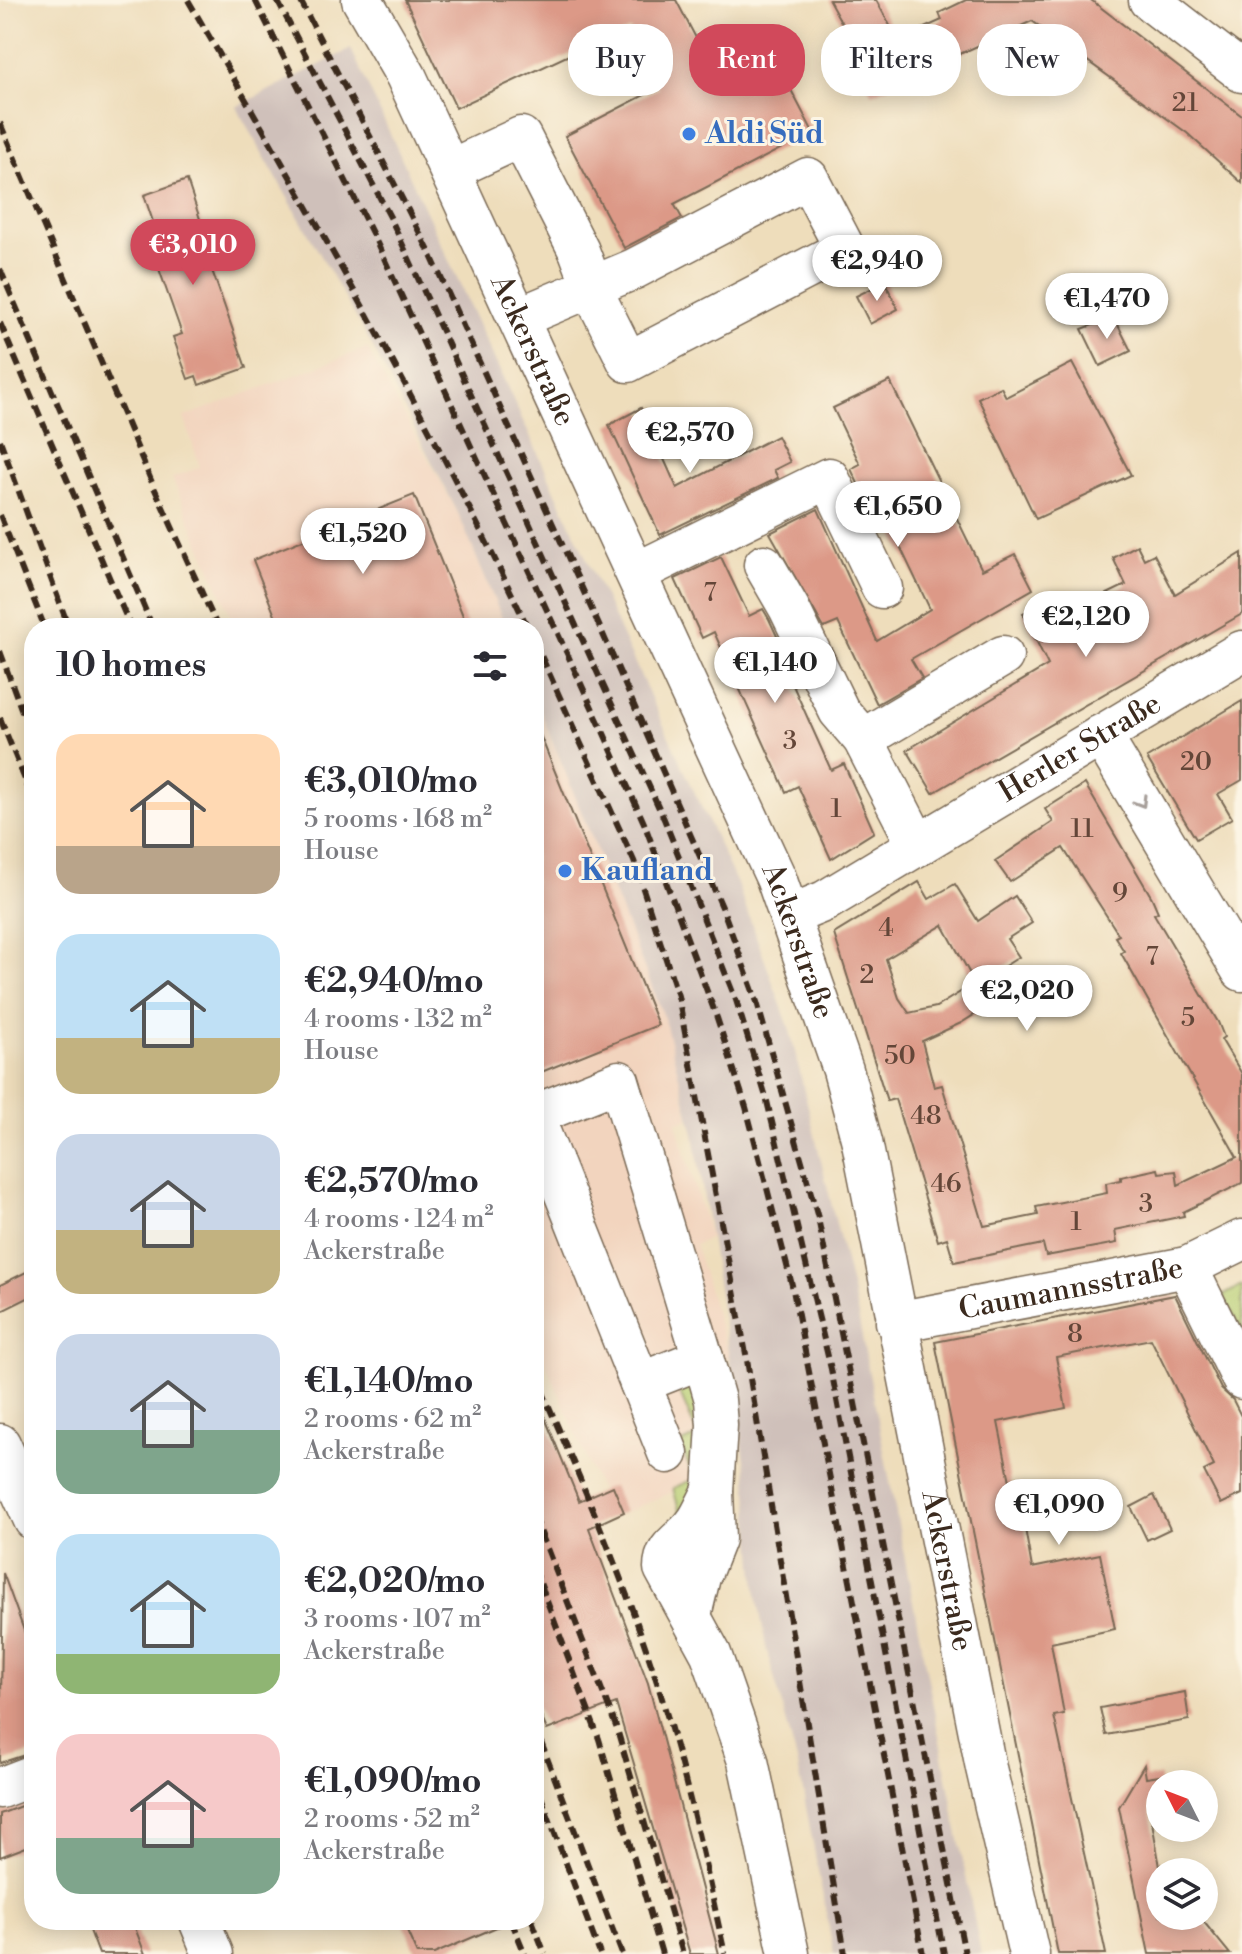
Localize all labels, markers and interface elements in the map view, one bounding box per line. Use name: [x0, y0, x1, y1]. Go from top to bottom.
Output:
chip: Buy: [568, 24, 673, 96]
chip: Rent: [689, 24, 805, 96]
chip: Filters: [821, 24, 961, 96]
chip: New: [977, 24, 1087, 96]
house number: 21: [1172, 87, 1198, 119]
place label: Aldi Süd: [704, 115, 824, 153]
marker: Aldi Süd: [680, 125, 698, 143]
pin: €3,010: [128, 219, 258, 287]
text: €3,010: [148, 229, 238, 261]
pin: €2,940: [812, 235, 942, 303]
text: €2,940: [830, 245, 924, 277]
street label: Ackerstraße: [481, 268, 584, 432]
pin: €1,470: [1042, 273, 1172, 341]
text: €1,470: [1063, 283, 1151, 315]
pin: €2,570: [625, 407, 755, 475]
text: €2,570: [645, 417, 735, 449]
pin: €1,650: [833, 481, 963, 549]
text: €1,650: [853, 491, 943, 523]
pin: €1,520: [298, 508, 428, 576]
text: €1,520: [319, 518, 408, 550]
house number: 7: [703, 577, 717, 609]
pin: €2,120: [1021, 591, 1151, 659]
text: €2,120: [1041, 601, 1131, 633]
pin: €1,140: [710, 637, 840, 705]
icon: filters: [468, 644, 512, 688]
text: 10 homes: [56, 645, 206, 687]
text: €1,140: [732, 647, 818, 679]
street label: Herler Straße: [992, 685, 1168, 811]
house number: 3: [783, 725, 797, 757]
house number: 20: [1180, 746, 1212, 778]
text: €3,010/mo: [304, 761, 478, 803]
icon: home: [120, 766, 216, 862]
house number: 1: [830, 793, 842, 825]
one-way arrow: [1132, 793, 1147, 808]
text: 5 rooms · 168 m²: [304, 803, 492, 835]
house number: 11: [1070, 813, 1094, 845]
text: House: [304, 835, 379, 867]
place label: Kaufland: [581, 852, 713, 890]
street label: Ackerstraße: [752, 856, 843, 1024]
marker: Kaufland: [556, 862, 574, 880]
house number: 9: [1112, 877, 1128, 909]
house number: 4: [878, 912, 894, 944]
house number: 7: [1145, 941, 1159, 973]
house number: 2: [860, 959, 874, 991]
text: €2,940/mo: [304, 961, 484, 1003]
pin: €2,020: [962, 965, 1092, 1033]
icon: home: [120, 966, 216, 1062]
text: €2,020: [980, 975, 1074, 1007]
house number: 5: [1181, 1002, 1195, 1034]
text: 4 rooms · 132 m²: [304, 1003, 492, 1035]
text: House: [304, 1035, 379, 1067]
house number: 50: [884, 1040, 916, 1072]
house number: 48: [910, 1100, 942, 1132]
text: €2,570/mo: [304, 1161, 479, 1203]
icon: home: [120, 1166, 216, 1262]
house number: 46: [930, 1168, 962, 1200]
house number: 3: [1139, 1188, 1153, 1220]
text: 4 rooms · 124 m²: [304, 1203, 494, 1235]
house number: 1: [1070, 1206, 1082, 1238]
text: Ackerstraße: [304, 1235, 445, 1267]
street label: Caumannsstraße: [956, 1249, 1186, 1329]
house number: 8: [1067, 1318, 1083, 1350]
text: €1,140/mo: [304, 1361, 474, 1403]
icon: home: [120, 1366, 216, 1462]
text: 2 rooms · 62 m²: [304, 1403, 481, 1435]
text: Ackerstraße: [304, 1435, 445, 1467]
pin: €1,090: [994, 1479, 1124, 1547]
street label: Ackerstraße: [912, 1486, 981, 1654]
text: €1,090: [1013, 1489, 1105, 1521]
text: €2,020/mo: [304, 1561, 486, 1603]
icon: home: [120, 1566, 216, 1662]
text: 3 rooms · 107 m²: [304, 1603, 491, 1635]
text: Ackerstraße: [304, 1635, 445, 1667]
text: €1,090/mo: [304, 1761, 482, 1803]
icon: home: [120, 1766, 216, 1862]
north arrow: [1146, 1770, 1218, 1842]
map controls: [1146, 1770, 1218, 1930]
text: 2 rooms · 52 m²: [304, 1803, 480, 1835]
text: Ackerstraße: [304, 1835, 445, 1867]
button: layers: [1146, 1858, 1218, 1930]

